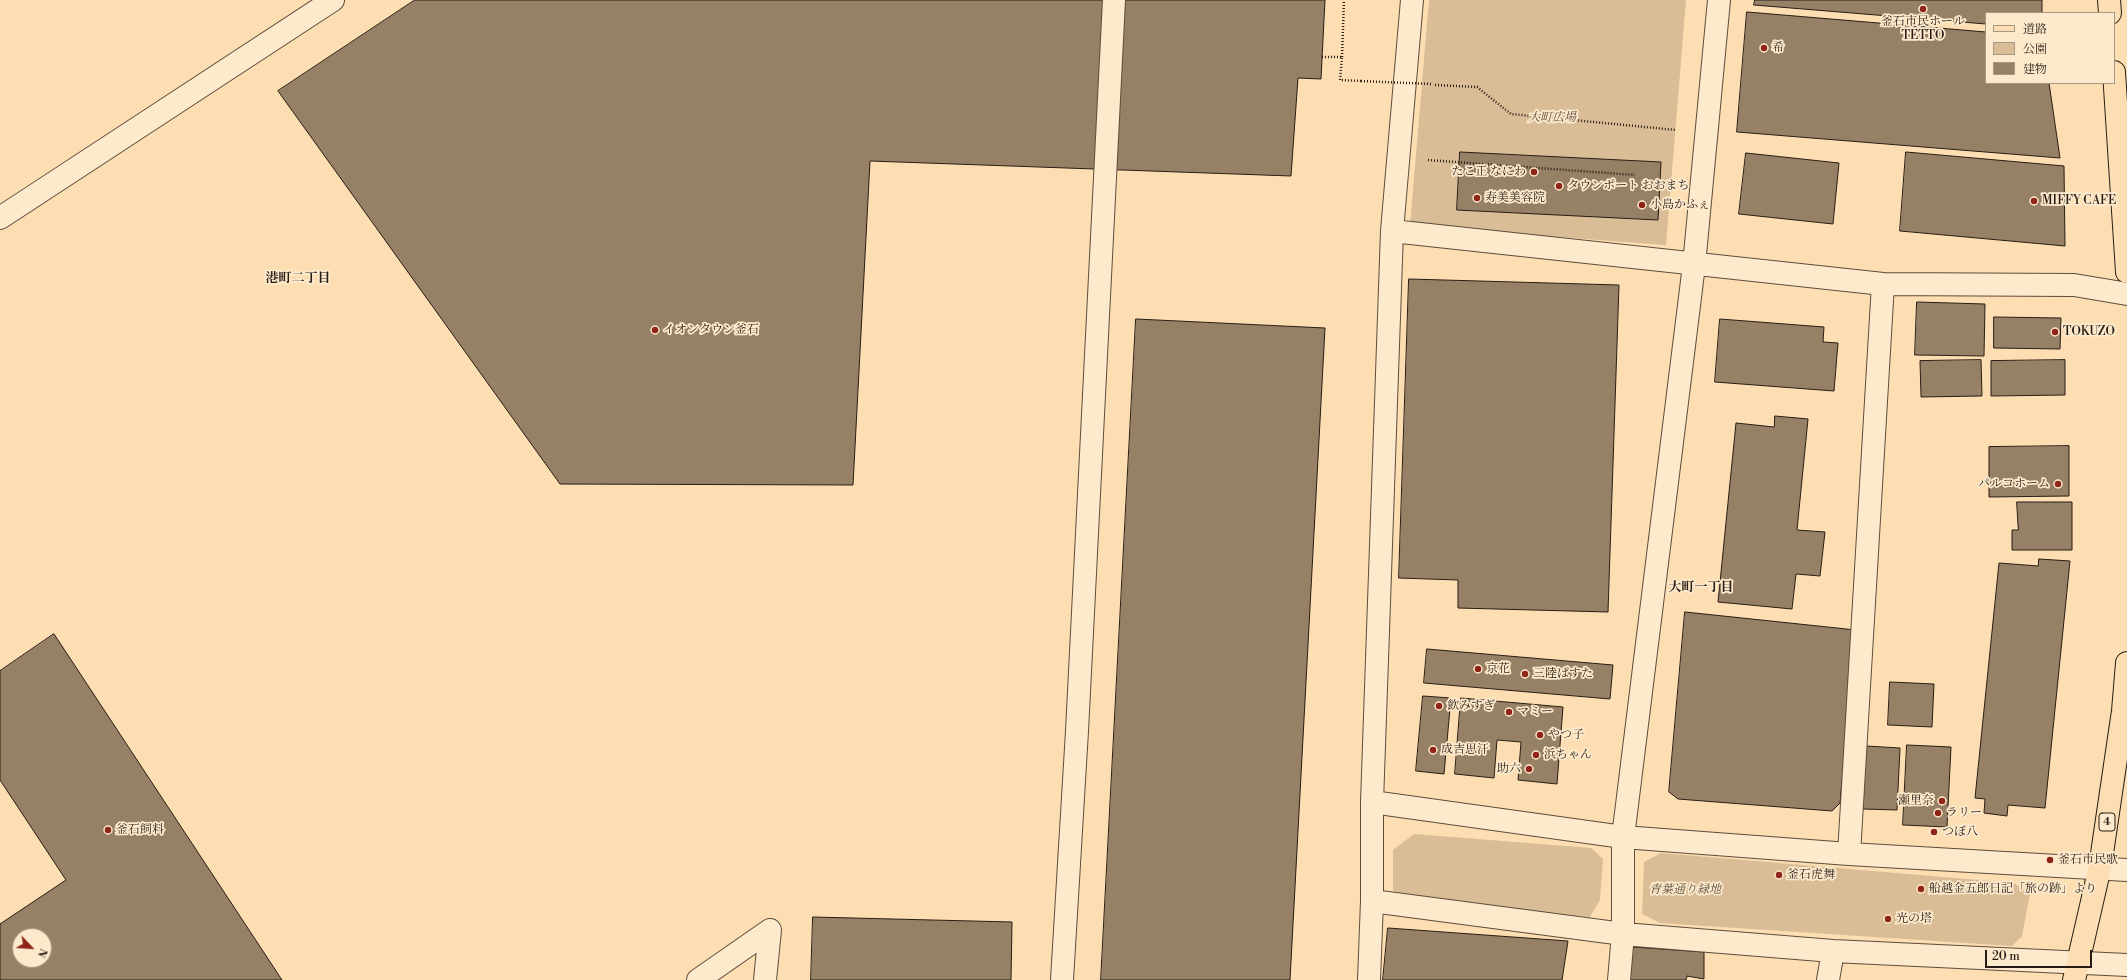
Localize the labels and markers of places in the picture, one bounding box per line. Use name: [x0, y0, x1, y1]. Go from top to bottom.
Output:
marker: 釜石市民ホール TETTO: [1918, 4, 1928, 14]
place label: 釜石市民ホール TETTO: [1881, 15, 1965, 43]
place label: 希: [1772, 41, 1784, 55]
marker: 希: [1759, 43, 1769, 53]
place label: たこ正 なにわ: [1452, 165, 1526, 179]
marker: たこ正 なにわ: [1529, 167, 1539, 177]
place label: タウンポート おおまち: [1567, 179, 1689, 193]
marker: タウンポート おおまち: [1554, 181, 1564, 191]
place label: 寿美美容院: [1485, 191, 1545, 205]
marker: 寿美美容院: [1472, 193, 1482, 203]
place label: MIFFY CAFE: [2042, 194, 2116, 208]
marker: MIFFY CAFE: [2029, 196, 2039, 206]
place label: 小島かふぇ: [1650, 198, 1710, 212]
marker: 小島かふぇ: [1637, 200, 1647, 210]
place label: イオンタウン釜石: [663, 323, 759, 337]
marker: イオンタウン釜石: [650, 325, 660, 335]
place label: TOKUZO: [2063, 325, 2115, 339]
marker: TOKUZO: [2050, 327, 2060, 337]
place label: パルコホーム: [1978, 477, 2050, 491]
marker: パルコホーム: [2053, 479, 2063, 489]
place label: 京花: [1486, 662, 1510, 676]
marker: 京花: [1473, 664, 1483, 674]
place label: 三陸ぱすた: [1533, 667, 1593, 681]
marker: 三陸ぱすた: [1520, 669, 1530, 679]
place label: 飲みすぎ: [1447, 699, 1495, 713]
marker: 飲みすぎ: [1434, 701, 1444, 711]
place label: マミー: [1517, 705, 1553, 719]
marker: マミー: [1504, 707, 1514, 717]
place label: やつ子: [1548, 728, 1584, 742]
marker: やつ子: [1535, 730, 1545, 740]
place label: 成吉思汗: [1441, 743, 1489, 757]
marker: 成吉思汗: [1428, 745, 1438, 755]
place label: 浜ちゃん: [1544, 748, 1592, 762]
marker: 浜ちゃん: [1531, 750, 1541, 760]
place label: 助六: [1497, 762, 1521, 776]
marker: 助六: [1524, 764, 1534, 774]
place label: 瀬里奈: [1898, 794, 1934, 808]
marker: 瀬里奈: [1937, 796, 1947, 806]
place label: ラリー: [1946, 806, 1982, 820]
marker: ラリー: [1933, 808, 1943, 818]
place label: 釜石飼料: [116, 823, 164, 837]
marker: 釜石飼料: [103, 825, 113, 835]
place label: つぼ八: [1942, 825, 1978, 839]
marker: つぼ八: [1929, 827, 1939, 837]
place label: 釜石市民歌: [2058, 853, 2118, 867]
marker: 釜石市民歌: [2045, 855, 2055, 865]
place label: 釜石虎舞: [1787, 868, 1835, 882]
marker: 釜石虎舞: [1774, 870, 1784, 880]
place label: 船越金五郎日記「旅の跡」より: [1929, 882, 2097, 896]
marker: 船越金五郎日記「旅の跡」より: [1916, 884, 1926, 894]
place label: 光の塔: [1896, 912, 1932, 926]
marker: 光の塔: [1883, 914, 1893, 924]

